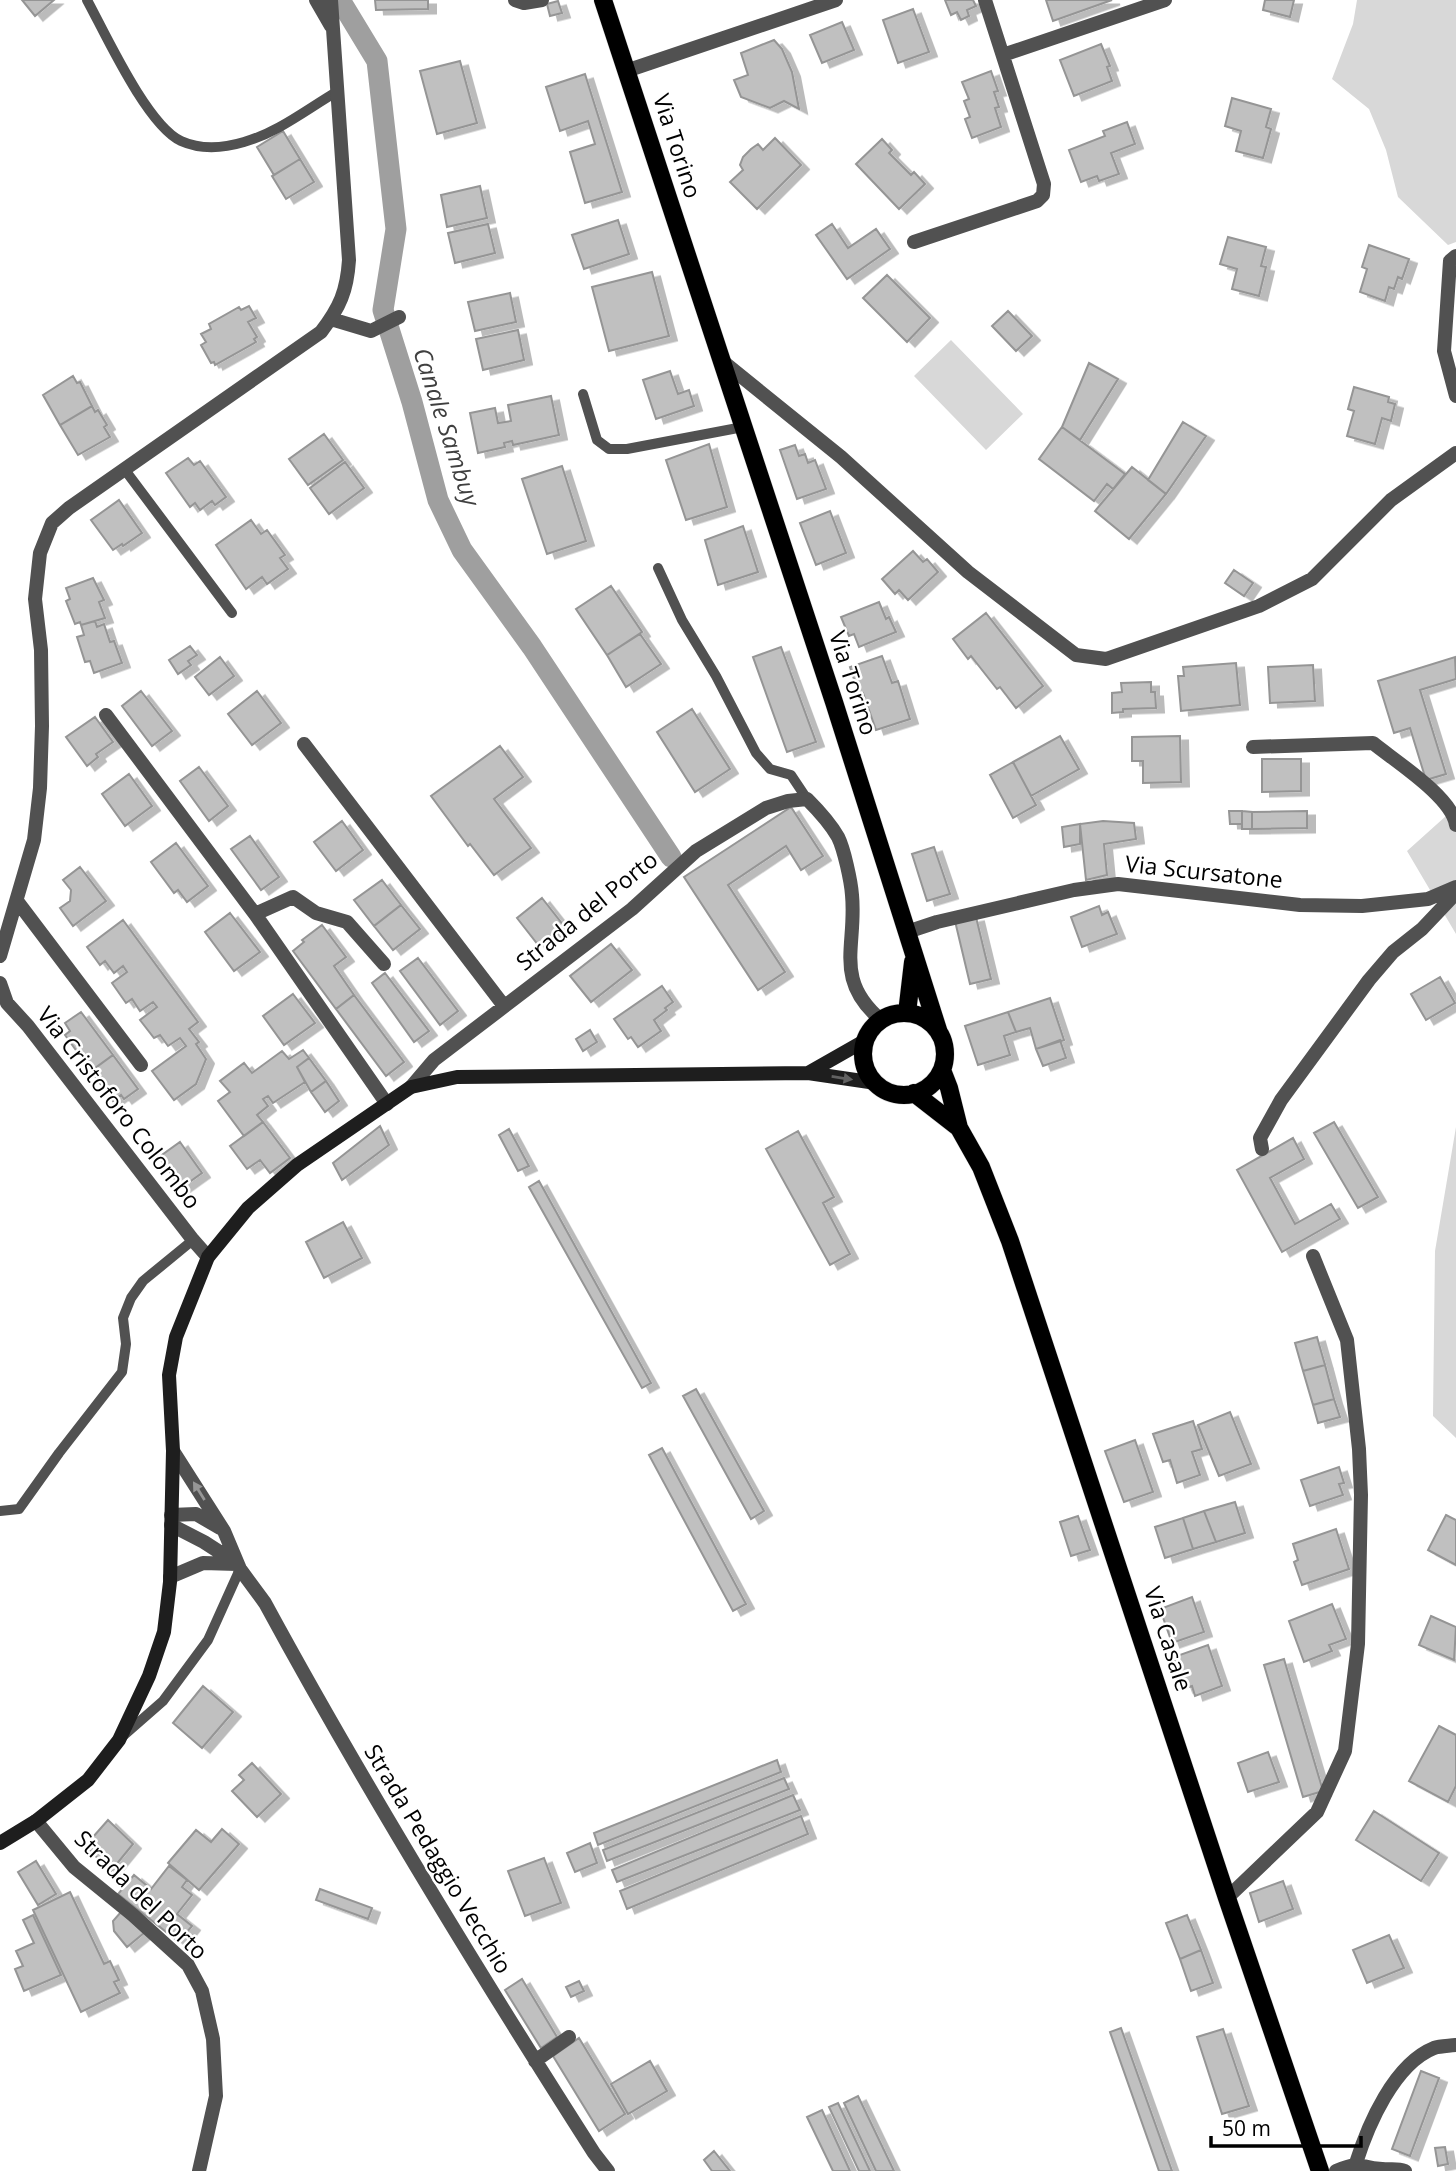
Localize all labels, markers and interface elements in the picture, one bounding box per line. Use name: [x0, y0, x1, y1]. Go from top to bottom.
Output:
street label: Via Torino: [646, 89, 710, 202]
water label: Canale Sambuy: [406, 343, 489, 512]
street label: Via Torino: [822, 626, 886, 739]
street label: Strada del Porto: [509, 843, 664, 977]
street label: Via Scursatone: [1124, 847, 1284, 895]
street label: Via Cristoforo Colombo: [31, 999, 209, 1215]
one-way arrow: [831, 1073, 853, 1084]
one-way arrow: [192, 1481, 205, 1500]
street label: Via Casale: [1137, 1582, 1201, 1695]
street label: Strada Pedaggio Vecchio: [358, 1738, 520, 1979]
street label: Strada del Porto: [68, 1822, 215, 1966]
scale bar: [1211, 2104, 1362, 2148]
text: 50 m: [1222, 2114, 1271, 2142]

